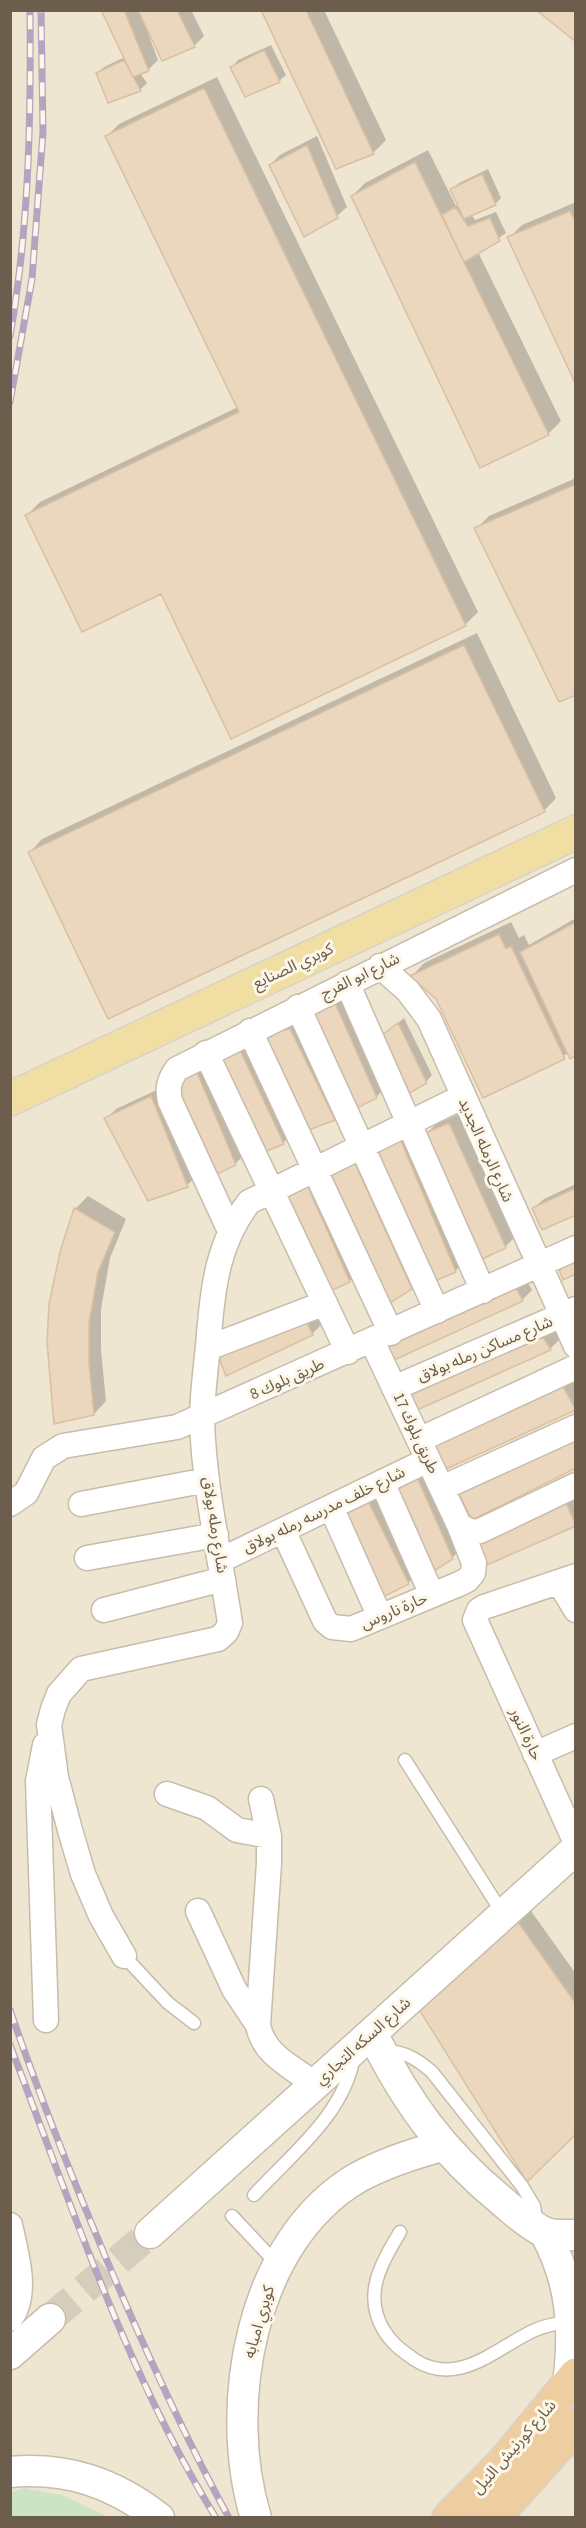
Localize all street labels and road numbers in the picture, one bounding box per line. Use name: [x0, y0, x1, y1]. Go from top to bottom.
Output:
street label: كوبري الصنايع: [249, 938, 338, 995]
street label: شارع ابو الفرج: [317, 947, 404, 1006]
street label: شارع الرمله الجديد: [452, 1094, 519, 1206]
street label: شارع مساكن رمله بولاق: [414, 1310, 557, 1388]
street label: طريق بلوك 8: [246, 1353, 328, 1405]
street label: طريق بلوك 17: [388, 1389, 445, 1477]
street label: شارع خلف مدرسه رمله بولاق: [239, 1461, 409, 1560]
street label: شارع رمله بولاق: [196, 1475, 233, 1575]
street label: حارة ناروس: [357, 1587, 431, 1635]
street label: حارة النور: [504, 1703, 548, 1764]
street label: شارع السكه التجاري: [310, 1992, 416, 2091]
street label: كوبري امبابه: [238, 2283, 281, 2361]
street label: شارع كورنيش النيل: [467, 2395, 562, 2500]

